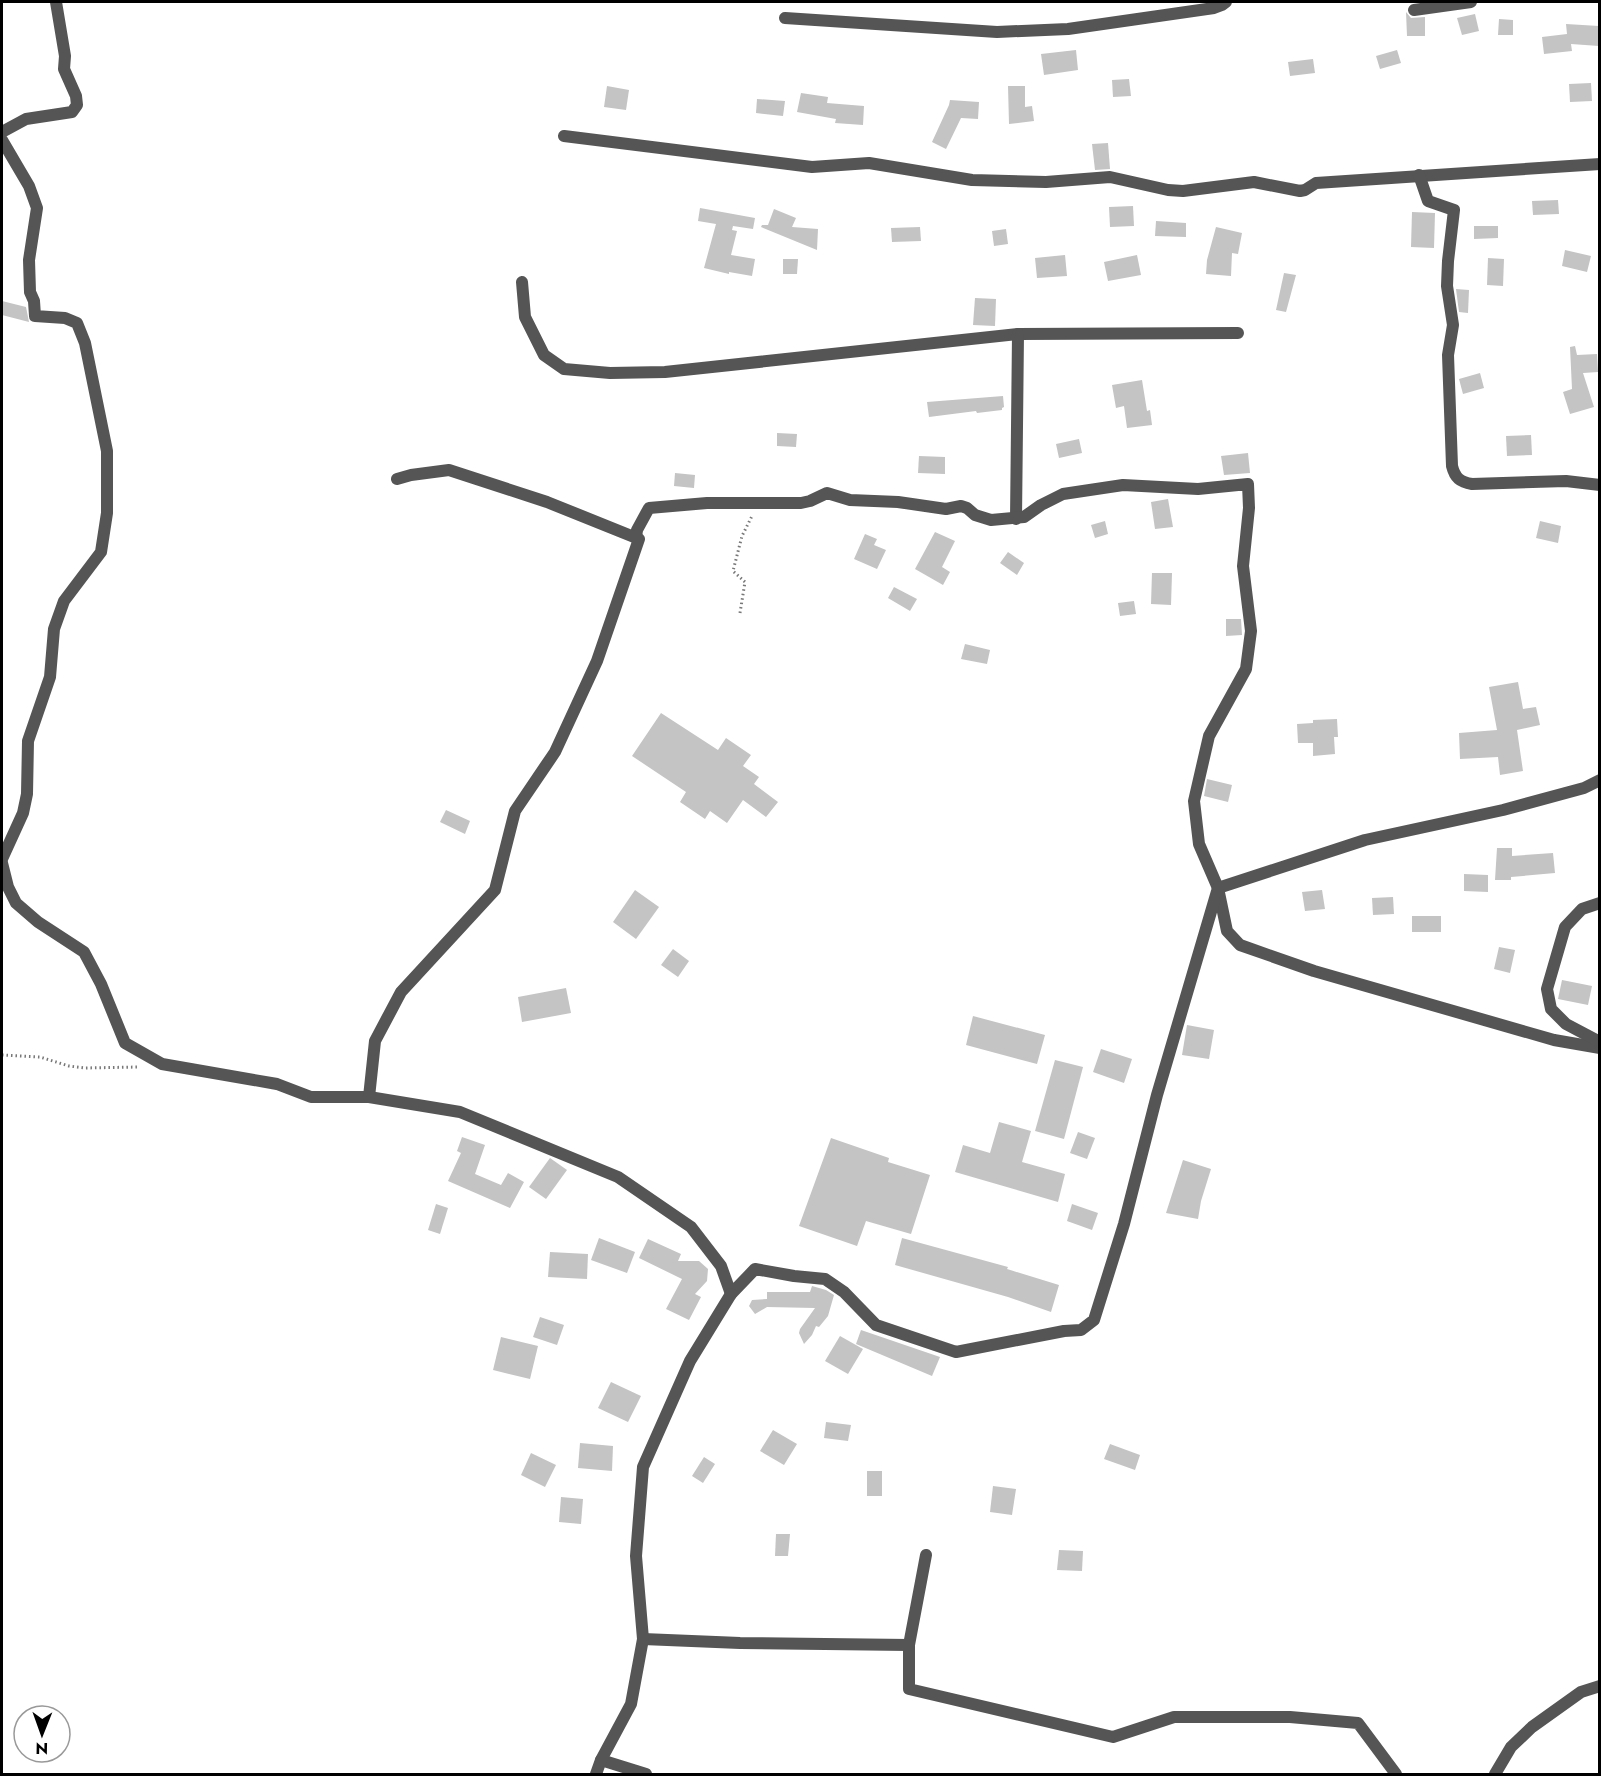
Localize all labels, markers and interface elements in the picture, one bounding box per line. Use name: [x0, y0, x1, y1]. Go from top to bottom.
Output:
north arrow: [12, 1704, 72, 1764]
text: N: [35, 1737, 48, 1760]

